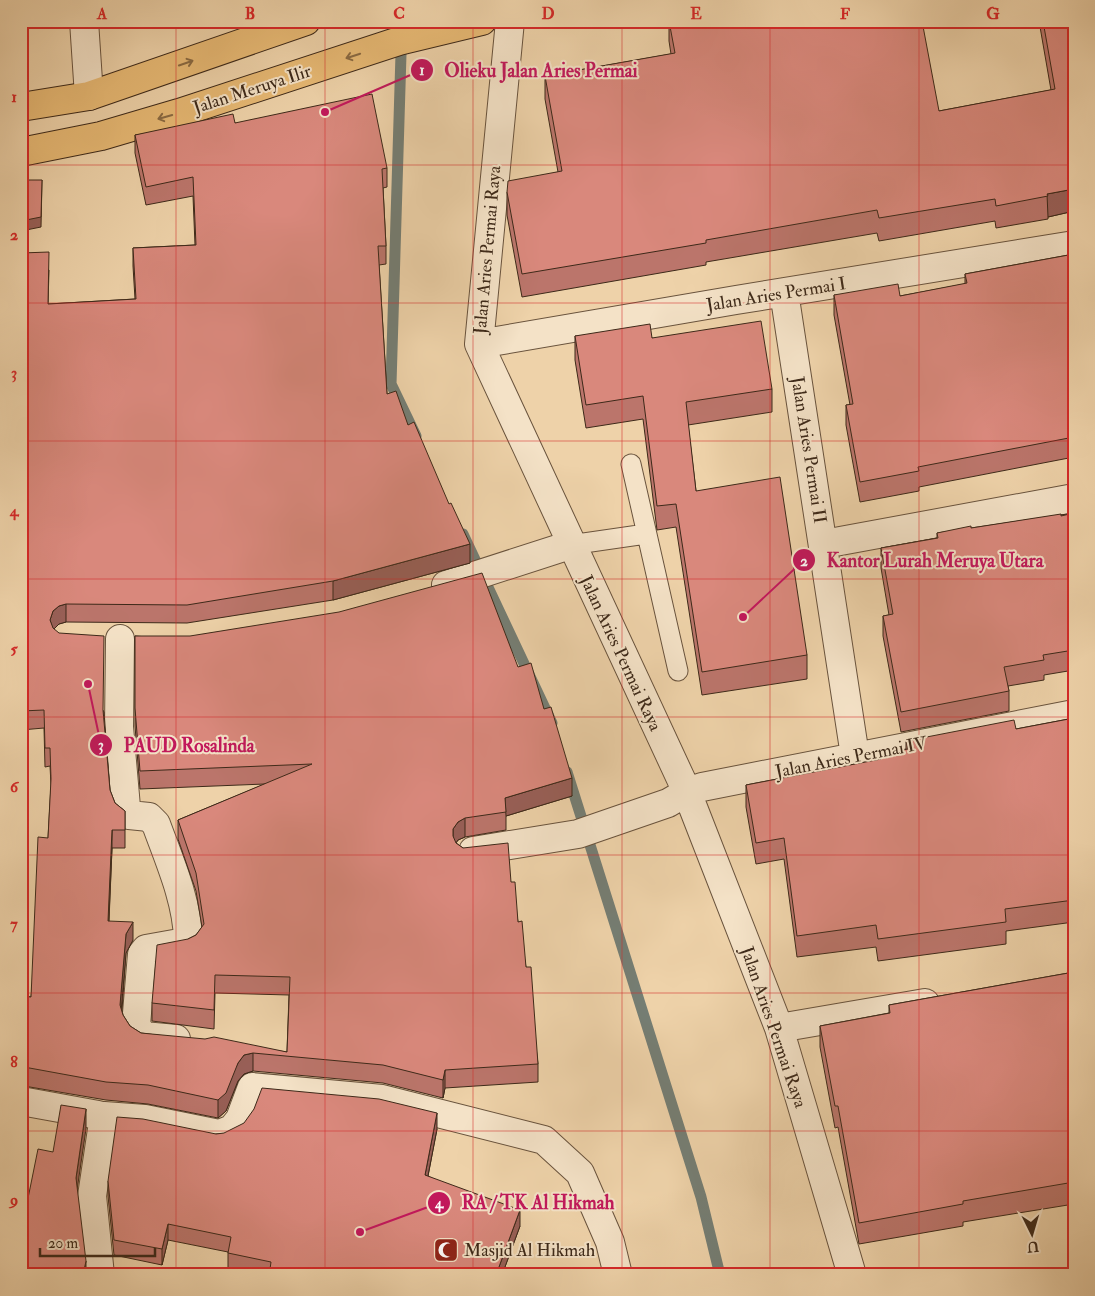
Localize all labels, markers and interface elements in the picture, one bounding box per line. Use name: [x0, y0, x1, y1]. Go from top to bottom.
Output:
text: A: [96, 4, 108, 24]
text: B: [245, 4, 255, 24]
text: C: [393, 4, 405, 24]
text: D: [541, 4, 555, 24]
text: E: [690, 4, 702, 24]
text: F: [840, 4, 850, 24]
text: G: [986, 4, 1000, 24]
one-way arrow: [346, 52, 361, 61]
callout: Olieku Jalan Aries Permai: [409, 53, 647, 87]
one-way arrow: [178, 57, 194, 67]
text: Olieku Jalan Aries Permai: [444, 59, 638, 83]
street label: Jalan Meruya Ilir: [189, 60, 314, 120]
text: 1: [419, 61, 425, 80]
text: 1: [11, 87, 17, 107]
one-way arrow: [157, 112, 173, 122]
street label: Jalan Aries Permai Raya: [469, 164, 506, 336]
text: 2: [10, 225, 18, 245]
street label: Jalan Aries Permai I: [704, 272, 848, 317]
text: 3: [11, 363, 17, 383]
street label: Jalan Aries Permai II: [785, 374, 831, 525]
text: 4: [9, 501, 20, 521]
callout: Kantor Lurah Meruya Utara: [792, 543, 1054, 577]
text: Kantor Lurah Meruya Utara: [827, 549, 1045, 574]
text: 2: [800, 552, 808, 571]
street label: Jalan Aries Permai Raya: [574, 571, 667, 735]
text: 5: [10, 639, 18, 659]
callout: PAUD Rosalinda: [88, 728, 265, 762]
street label: Jalan Aries Permai IV: [772, 731, 930, 784]
text: PAUD Rosalinda: [123, 734, 256, 758]
text: 3: [98, 736, 104, 755]
text: 6: [10, 777, 20, 797]
text: 7: [10, 914, 18, 934]
street label: Jalan Aries Permai Raya: [735, 942, 812, 1112]
text: 8: [10, 1052, 18, 1072]
callout: RA / TK Al Hikmah: [426, 1186, 624, 1220]
text: 9: [8, 1190, 18, 1210]
text: RA / TK Al Hikmah: [461, 1191, 615, 1215]
text: 4: [434, 1194, 444, 1213]
north arrow: [1008, 1208, 1058, 1258]
scale bar: [40, 1226, 155, 1258]
text: 20 m: [48, 1234, 78, 1253]
mosque icon: Masjid Al Hikmah: [433, 1237, 459, 1263]
text: U: [1026, 1237, 1040, 1255]
place label: Masjid Al Hikmah: [464, 1239, 596, 1262]

